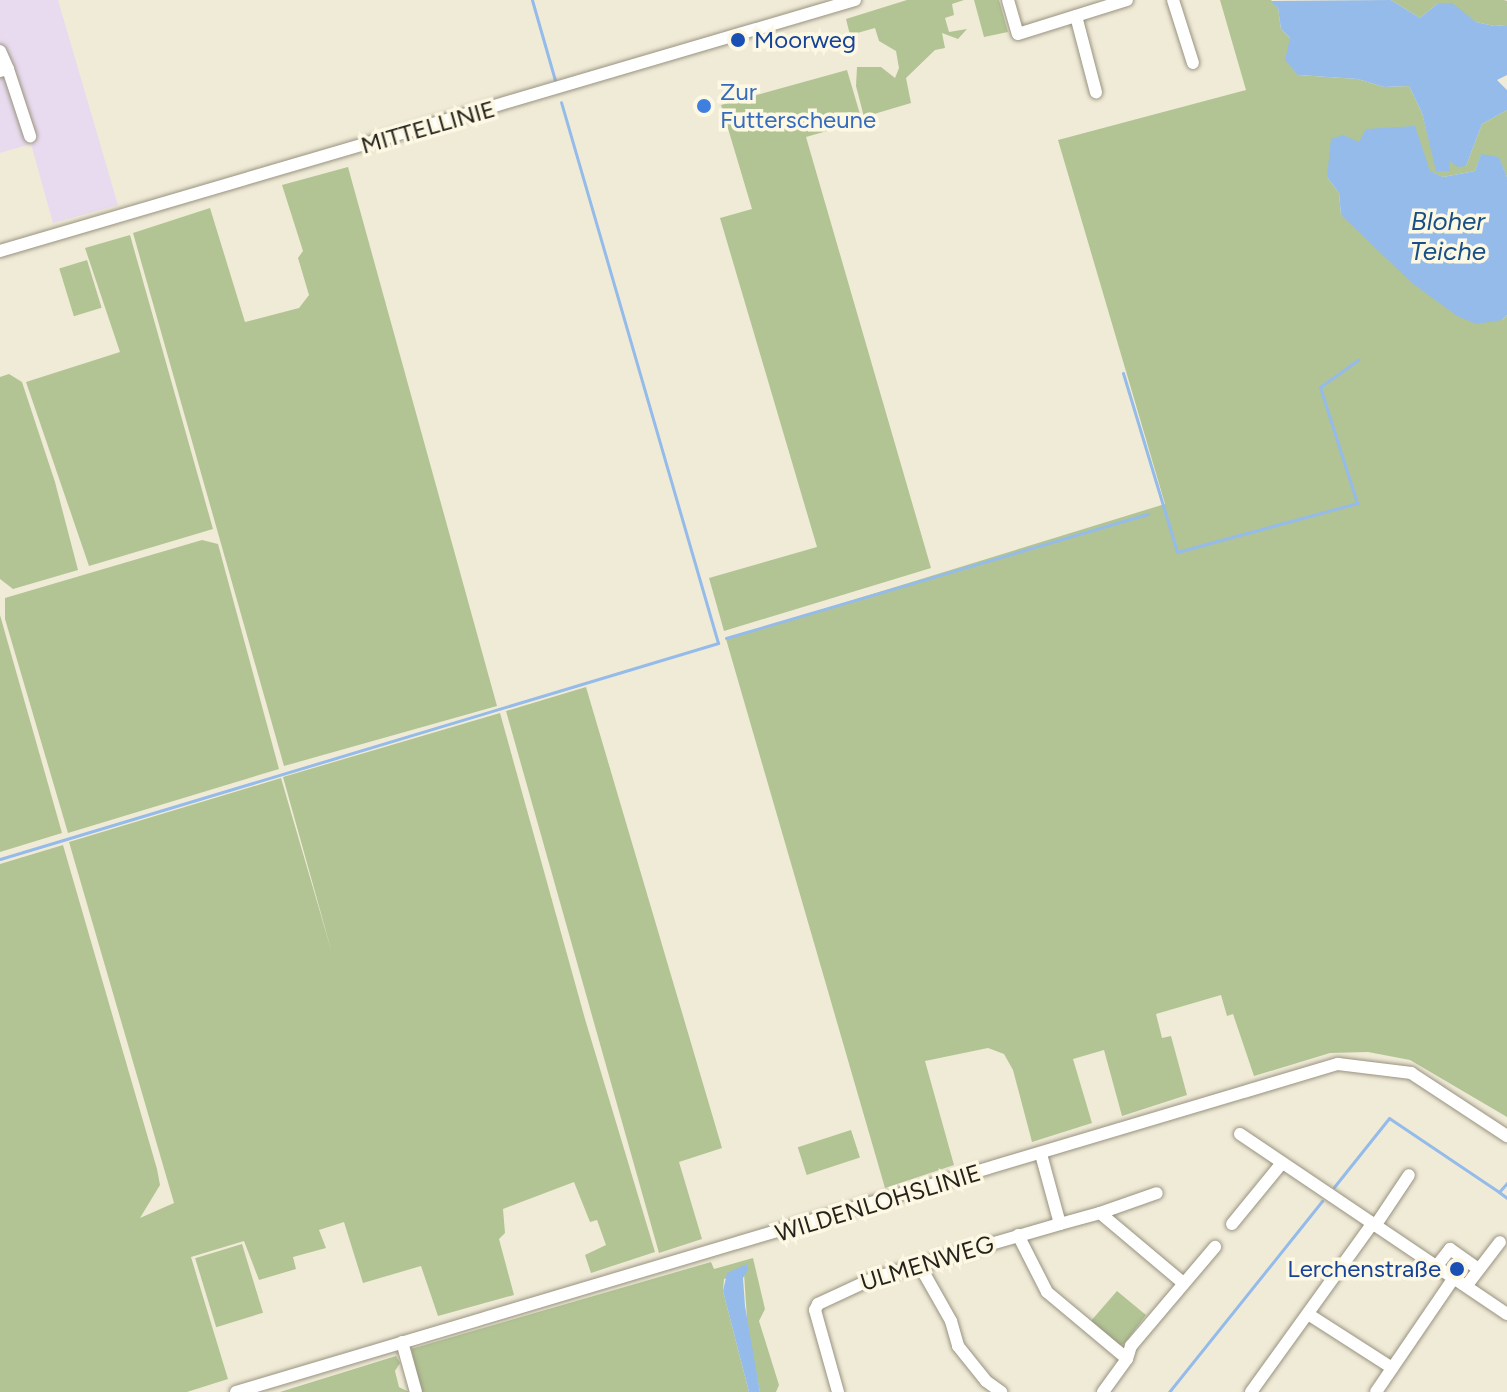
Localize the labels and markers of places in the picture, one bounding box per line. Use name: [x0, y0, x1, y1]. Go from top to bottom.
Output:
place label: Moorweg: [754, 26, 856, 54]
marker: Moorweg: [729, 31, 747, 49]
place label: Zur Futterscheune: [720, 78, 876, 134]
marker: Zur Futterscheune: [695, 97, 713, 115]
place label: Lerchenstraße: [1287, 1255, 1441, 1283]
marker: Lerchenstraße: [1448, 1260, 1466, 1278]

